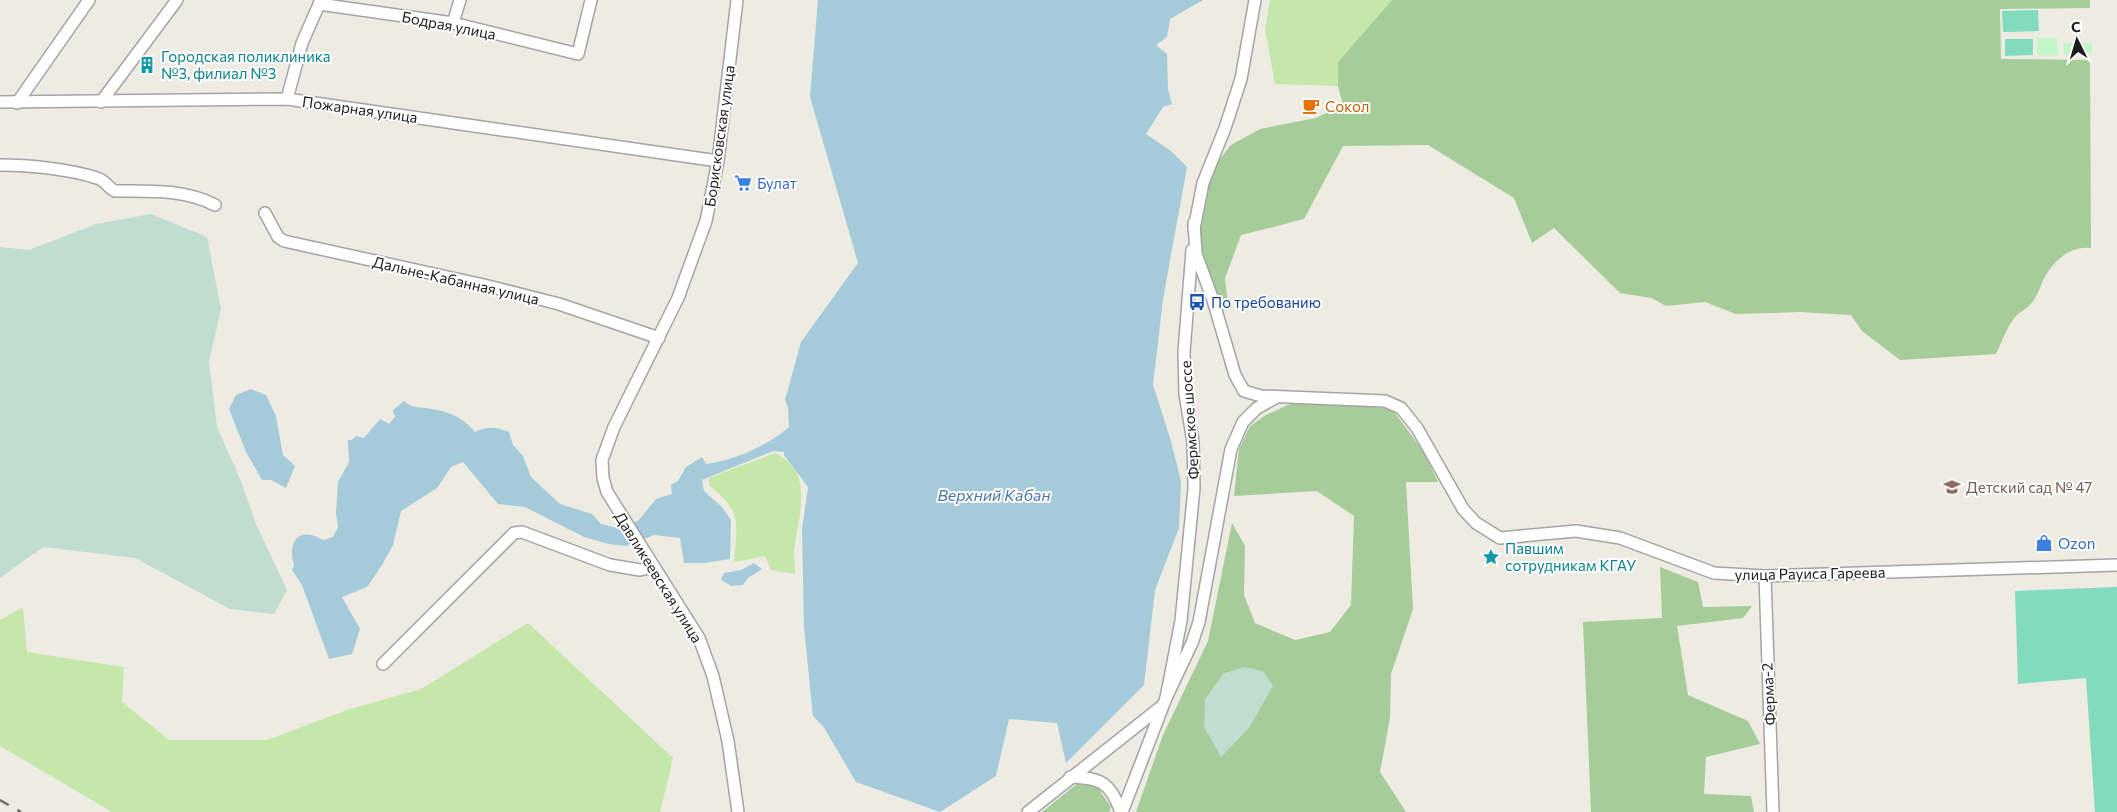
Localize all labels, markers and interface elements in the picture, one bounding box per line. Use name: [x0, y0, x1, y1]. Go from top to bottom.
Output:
street label: Бодрая улица: [400, 7, 498, 43]
north arrow: [2052, 15, 2102, 65]
text: С: [2070, 18, 2081, 35]
place label: Городская поликлиника №3, филиал №3: [161, 47, 331, 82]
building icon: Городская поликлиника №3, филиал №3: [137, 55, 157, 75]
street label: Борисковская улица: [700, 64, 738, 208]
street label: Пожарная улица: [301, 92, 419, 126]
cafe icon: Сокол: [1301, 96, 1321, 116]
place label: Сокол: [1325, 97, 1369, 115]
supermarket icon: Булат: [733, 173, 753, 193]
place label: Булат: [757, 174, 797, 192]
street label: Дальне-Кабанная улица: [371, 252, 541, 308]
bus stop icon: По требованию: [1187, 292, 1207, 312]
place label: По требованию: [1211, 293, 1321, 311]
street label: Фермское шоссе: [1176, 360, 1202, 480]
school or university icon: Детский сад № 47: [1942, 477, 1962, 497]
place label: Детский сад № 47: [1966, 478, 2092, 496]
water label: Верхний Кабан: [937, 485, 1051, 504]
street label: Давликеевская улица: [611, 508, 707, 646]
shop icon: Ozon: [2034, 533, 2054, 553]
place label: Ozon: [2058, 534, 2095, 552]
place label: Павшим сотрудникам КГАУ: [1505, 539, 1636, 574]
place icon: Павшим сотрудникам КГАУ: [1481, 547, 1501, 567]
street label: улица Рауиса Гареева: [1735, 563, 1885, 583]
street label: Ферма-2: [1757, 662, 1779, 726]

